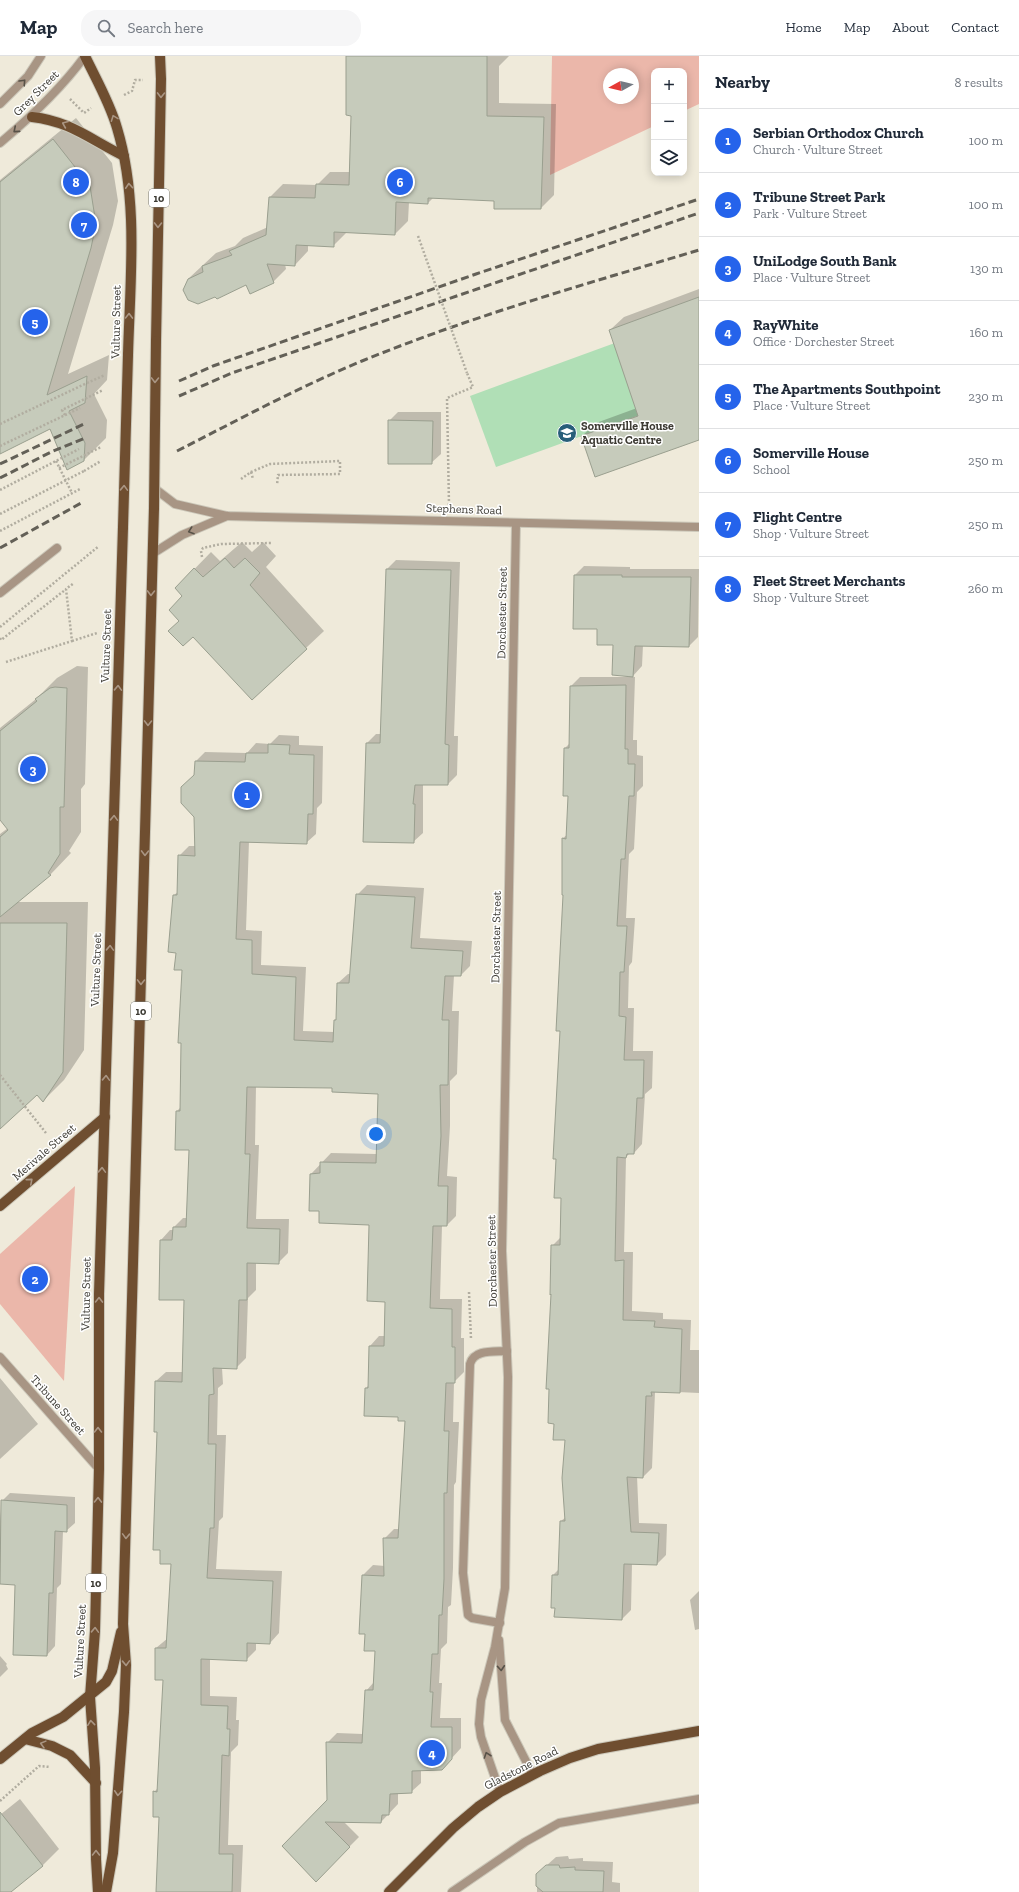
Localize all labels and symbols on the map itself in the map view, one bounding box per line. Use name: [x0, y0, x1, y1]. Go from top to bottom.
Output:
street label: Grey Street: [10, 67, 62, 119]
north arrow: [603, 68, 639, 104]
one-way arrow: [18, 79, 25, 86]
one-way arrow: [156, 92, 165, 98]
one-way arrow: [110, 115, 118, 122]
one-way arrow: [62, 121, 70, 129]
one-way arrow: [13, 125, 20, 132]
pin: 8: [63, 167, 89, 197]
pin: 6: [387, 167, 413, 197]
one-way arrow: [124, 183, 133, 189]
road number: 10: [149, 189, 169, 207]
pin: 7: [71, 210, 97, 240]
one-way arrow: [154, 222, 162, 228]
street label: Vulture Street: [108, 285, 124, 360]
pin: 5: [22, 307, 48, 337]
one-way arrow: [125, 313, 133, 319]
one-way arrow: [151, 377, 159, 383]
place label: Somerville House Aquatic Centre: [581, 419, 674, 447]
school or university icon: Somerville House Aquatic Centre: [556, 422, 578, 444]
one-way arrow: [120, 485, 129, 491]
street label: Stephens Road: [426, 501, 503, 517]
one-way arrow: [188, 526, 195, 535]
street label: Dorchester Street: [494, 566, 510, 659]
one-way arrow: [147, 590, 156, 596]
street label: Vulture Street: [98, 608, 114, 684]
one-way arrow: [114, 685, 122, 691]
one-way arrow: [144, 720, 152, 726]
pin: 3: [20, 754, 46, 784]
pin: 1: [234, 780, 260, 810]
one-way arrow: [110, 815, 118, 821]
one-way arrow: [141, 850, 149, 856]
street label: Dorchester Street: [488, 890, 504, 983]
street label: Vulture Street: [88, 932, 104, 1008]
one-way arrow: [106, 945, 114, 951]
one-way arrow: [137, 979, 146, 985]
road number: 10: [131, 1002, 151, 1020]
one-way arrow: [102, 1075, 110, 1081]
street label: Merivale Street: [9, 1120, 79, 1183]
your location: [366, 1124, 386, 1144]
one-way arrow: [98, 1167, 107, 1173]
one-way arrow: [25, 1179, 32, 1186]
street label: Dorchester Street: [484, 1214, 500, 1307]
street label: Vulture Street: [78, 1257, 94, 1332]
pin: 2: [22, 1264, 48, 1294]
one-way arrow: [95, 1297, 103, 1303]
street label: Tribune Street: [27, 1372, 89, 1438]
one-way arrow: [94, 1427, 102, 1433]
one-way arrow: [94, 1497, 102, 1503]
one-way arrow: [122, 1533, 130, 1539]
road number: 10: [86, 1574, 106, 1592]
street label: Vulture Street: [71, 1603, 89, 1679]
one-way arrow: [91, 1627, 99, 1633]
one-way arrow: [122, 1660, 130, 1666]
one-way arrow: [496, 1665, 505, 1671]
one-way arrow: [87, 1720, 96, 1726]
pin: 4: [419, 1738, 445, 1768]
one-way arrow: [40, 1740, 47, 1748]
street label: Gladstone Road: [482, 1743, 561, 1793]
one-way arrow: [484, 1752, 492, 1759]
one-way arrow: [114, 1790, 123, 1796]
one-way arrow: [92, 1850, 100, 1856]

